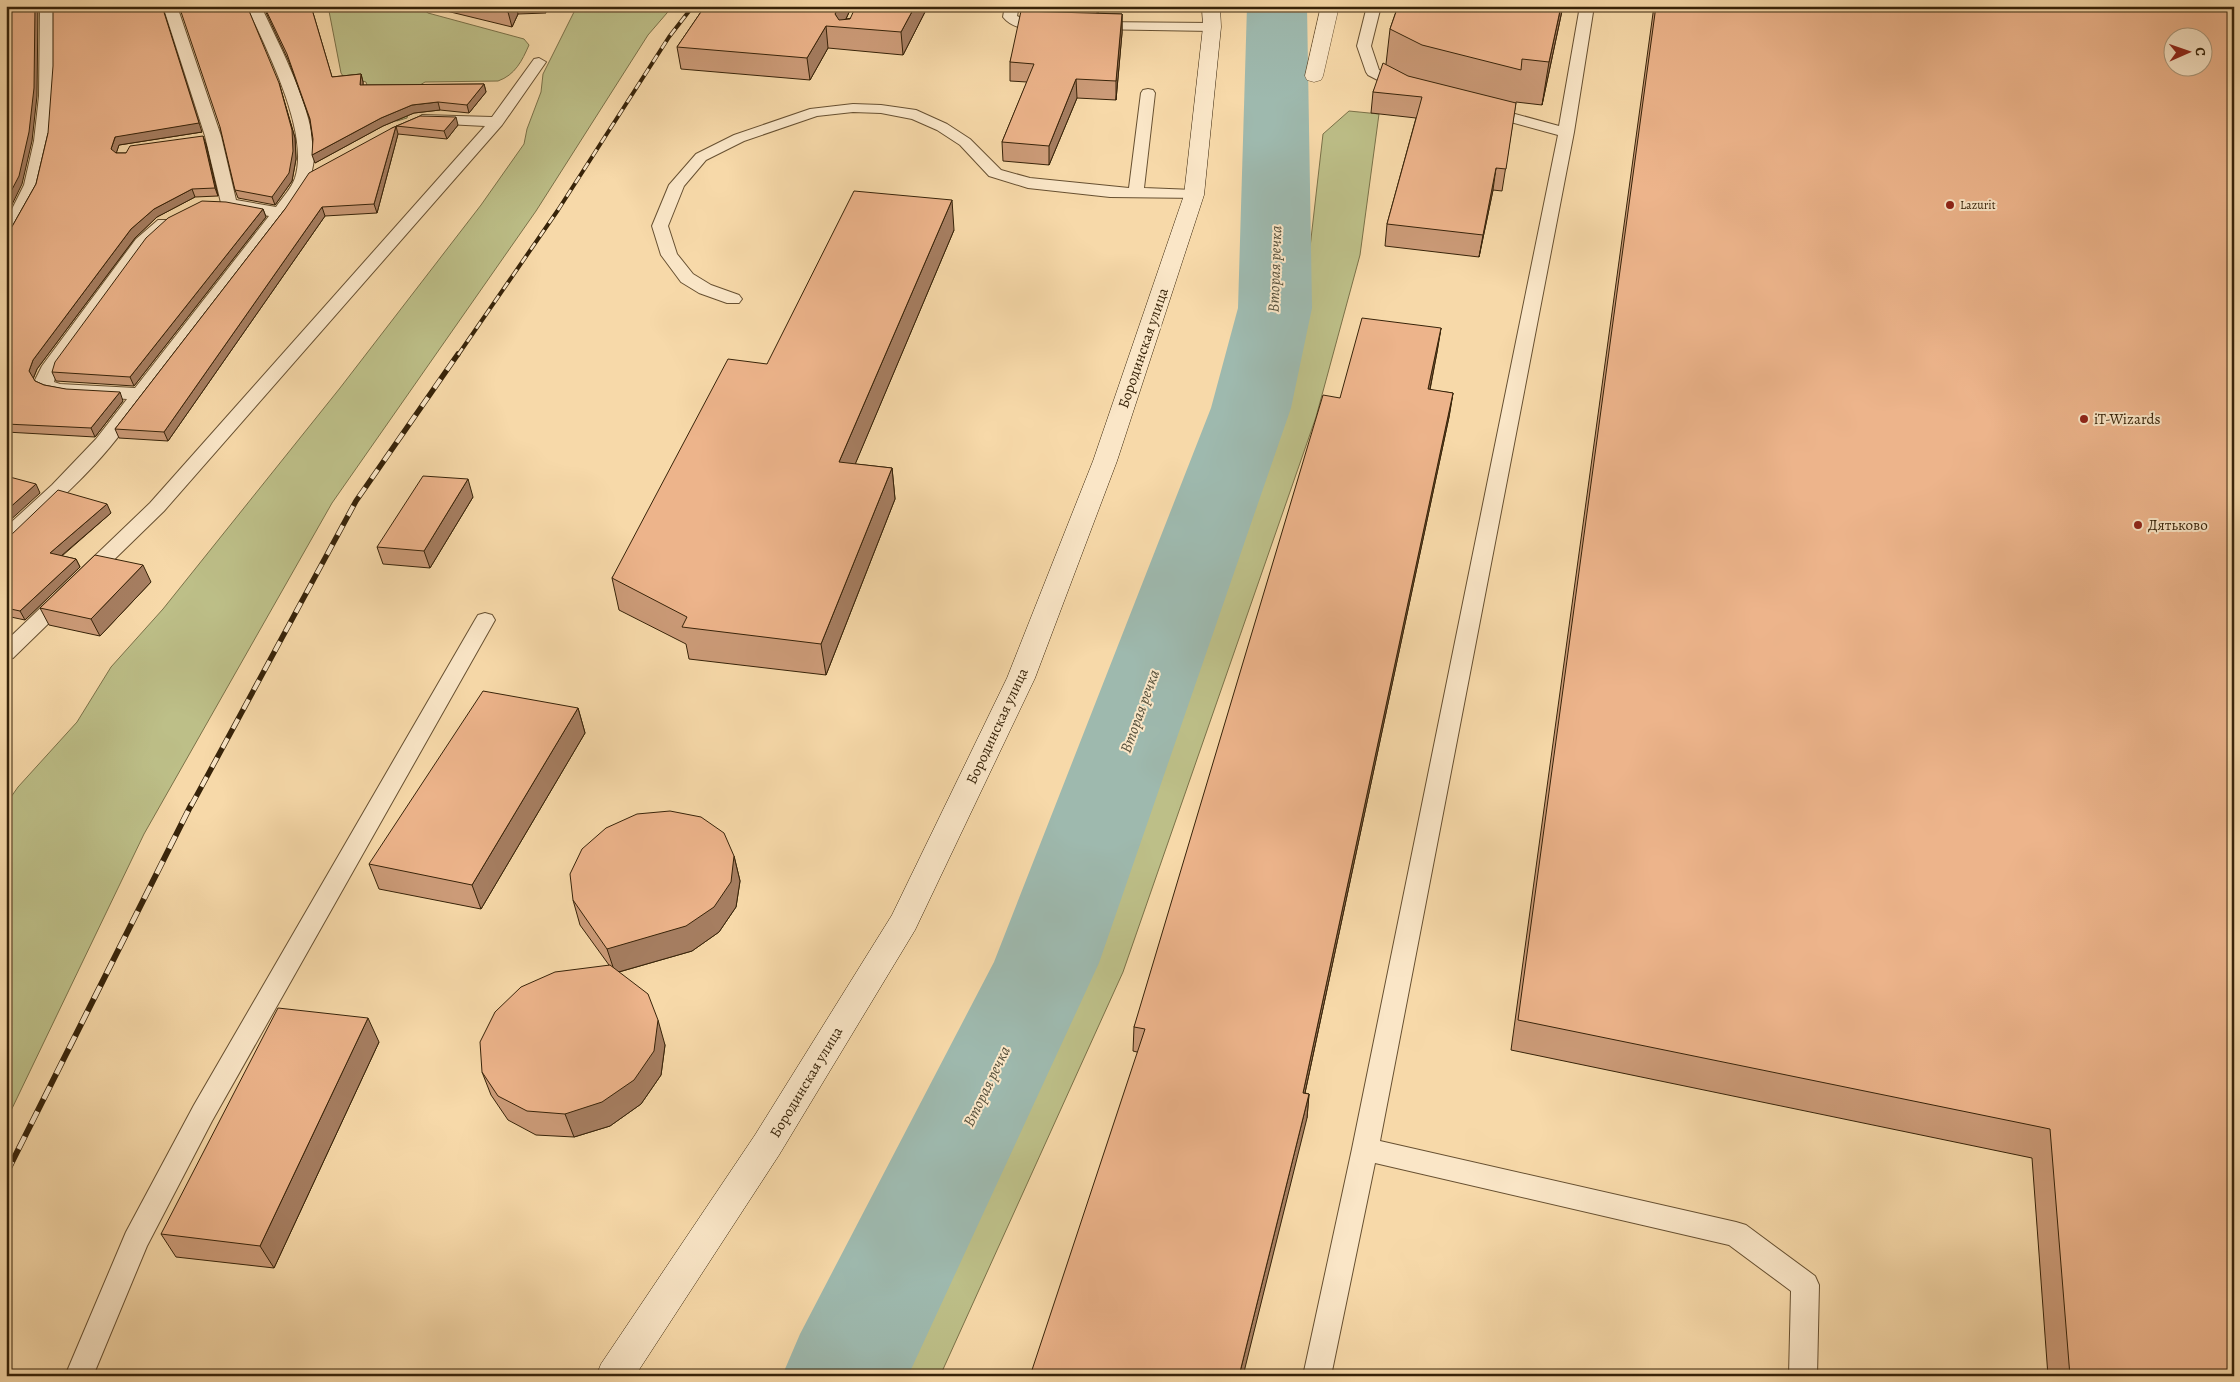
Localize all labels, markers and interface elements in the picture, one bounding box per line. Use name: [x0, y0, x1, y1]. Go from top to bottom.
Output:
north arrow: [2162, 28, 2212, 78]
text: С: [2191, 47, 2210, 57]
place label: Lazurit: [1960, 197, 1996, 213]
marker: Lazurit: [1944, 199, 1956, 211]
water label: Вторая речка: [1262, 225, 1288, 313]
street label: Бородинская улица: [1113, 285, 1173, 411]
place label: iT-Wizards: [2094, 409, 2161, 429]
marker: iT-Wizards: [2078, 413, 2090, 425]
place label: Дятьково: [2148, 515, 2208, 535]
marker: Дятьково: [2132, 519, 2144, 531]
street label: Бородинская улица: [961, 664, 1033, 787]
water label: Вторая речка: [1115, 667, 1165, 756]
street label: Бородинская улица: [765, 1023, 847, 1141]
water label: Вторая речка: [958, 1042, 1016, 1130]

